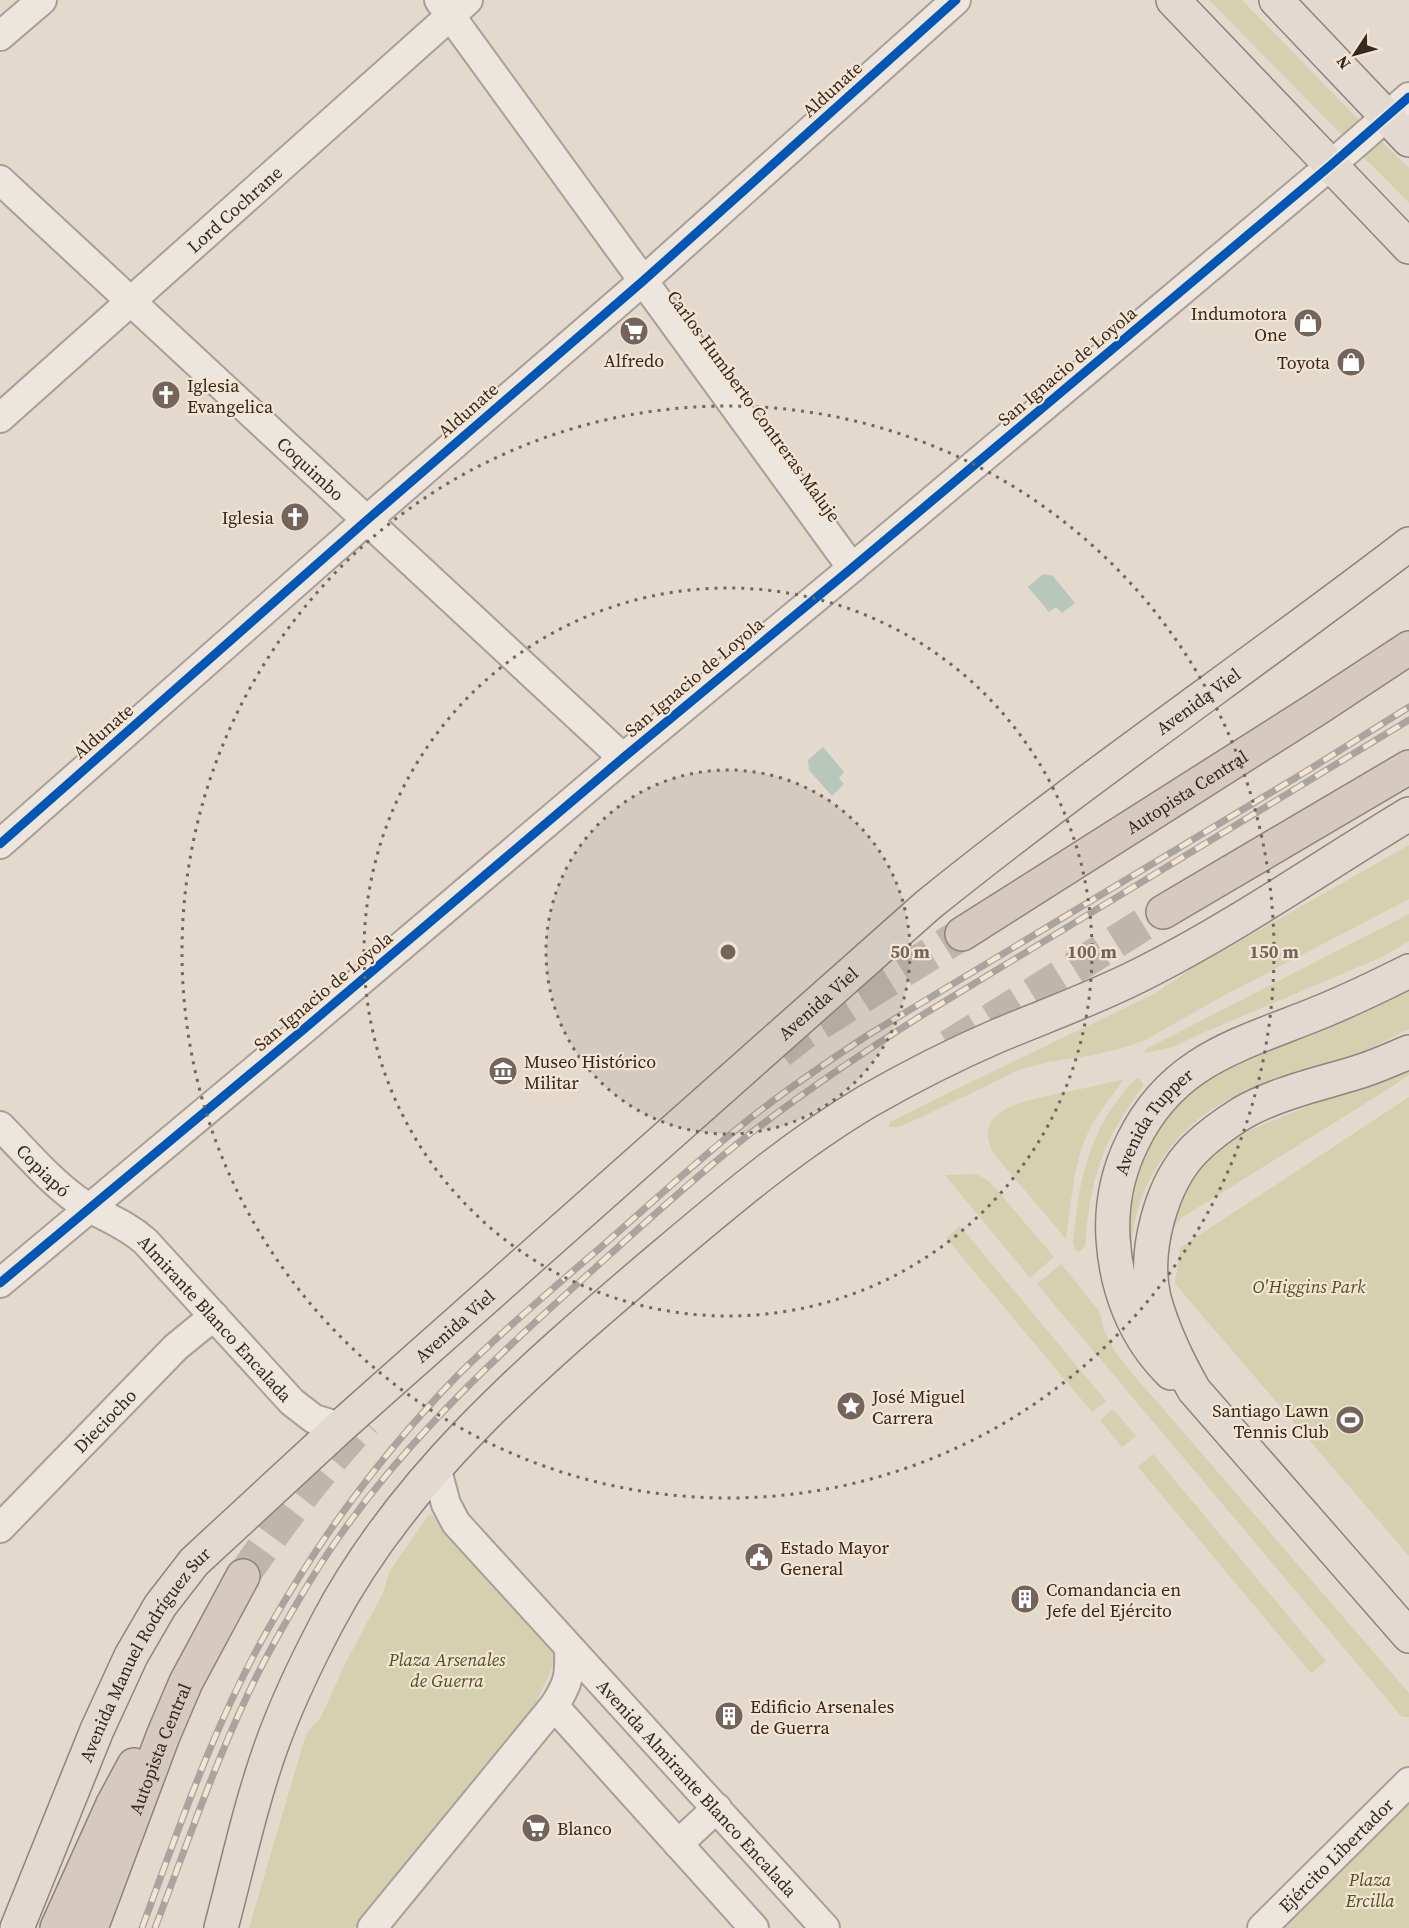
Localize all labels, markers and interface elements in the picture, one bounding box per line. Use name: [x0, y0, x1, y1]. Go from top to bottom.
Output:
north arrow: [1325, 24, 1385, 84]
text: N: [1330, 51, 1355, 74]
street label: Aldunate: [797, 55, 867, 123]
street label: Lord Cochrane: [181, 160, 287, 258]
street label: Carlos Humberto Contreras Maluje: [661, 285, 847, 527]
street label: San Ignacio de Loyola: [992, 300, 1142, 432]
place label: Indumotora One: [1191, 301, 1288, 347]
shop icon: Indumotora One: [1292, 307, 1324, 339]
supermarket icon: Alfredo: [618, 315, 650, 347]
shop icon: Toyota: [1335, 346, 1367, 378]
place label: Alfredo: [604, 348, 664, 373]
place label: Toyota: [1277, 350, 1331, 375]
place label: Iglesia Evangelica: [187, 373, 274, 419]
street label: Aldunate: [432, 377, 504, 443]
church icon: Iglesia Evangelica: [150, 379, 182, 411]
street label: Coquimbo: [272, 431, 350, 506]
church icon: Iglesia: [279, 501, 311, 533]
place label: Iglesia: [222, 505, 275, 530]
street label: San Ignacio de Loyola: [619, 611, 769, 743]
street label: Avenida Viel: [1150, 661, 1245, 740]
street label: Aldunate: [67, 698, 139, 764]
street label: Autopista Central: [1121, 743, 1252, 839]
street label: San Ignacio de Loyola: [248, 925, 398, 1057]
text: 50 m: [890, 939, 930, 964]
text: 100 m: [1067, 939, 1117, 964]
text: 150 m: [1249, 939, 1299, 964]
centre of rings: [718, 942, 738, 962]
street label: Avenida Viel: [772, 961, 863, 1045]
place label: Museo Histórico Militar: [524, 1049, 656, 1095]
museum icon: Museo Histórico Militar: [487, 1055, 519, 1087]
street label: Avenida Tupper: [1108, 1061, 1198, 1178]
street label: Copiapó: [11, 1138, 76, 1203]
street label: Almirante Blanco Encalada: [133, 1229, 299, 1408]
park label: O'Higgins Park: [1252, 1274, 1366, 1299]
street label: Avenida Viel: [409, 1283, 500, 1368]
street label: Dieciocho: [67, 1383, 142, 1458]
place label: José Miguel Carrera: [871, 1384, 965, 1430]
place icon: José Miguel Carrera: [835, 1390, 867, 1422]
place label: Santiago Lawn Tennis Club: [1212, 1398, 1329, 1444]
sports icon: Santiago Lawn Tennis Club: [1334, 1404, 1366, 1436]
place label: Estado Mayor General: [780, 1535, 890, 1581]
street label: Avenida Manuel Rodríguez Sur: [73, 1541, 216, 1766]
public building icon: Estado Mayor General: [743, 1541, 775, 1573]
place label: Comandancia en Jefe del Ejército: [1045, 1577, 1181, 1623]
building icon: Comandancia en Jefe del Ejército: [1009, 1583, 1041, 1615]
park label: Plaza Arsenales de Guerra: [387, 1647, 506, 1693]
street label: Avenida Almirante Blanco Encalada: [592, 1673, 804, 1903]
street label: Autopista Central: [122, 1679, 197, 1818]
place label: Edificio Arsenales de Guerra: [750, 1694, 895, 1740]
building icon: Edificio Arsenales de Guerra: [713, 1700, 745, 1732]
street label: Ejército Libertador: [1273, 1792, 1399, 1918]
supermarket icon: Blanco: [520, 1812, 552, 1844]
place label: Blanco: [557, 1816, 612, 1841]
park label: Plaza Ercilla: [1344, 1867, 1395, 1913]

